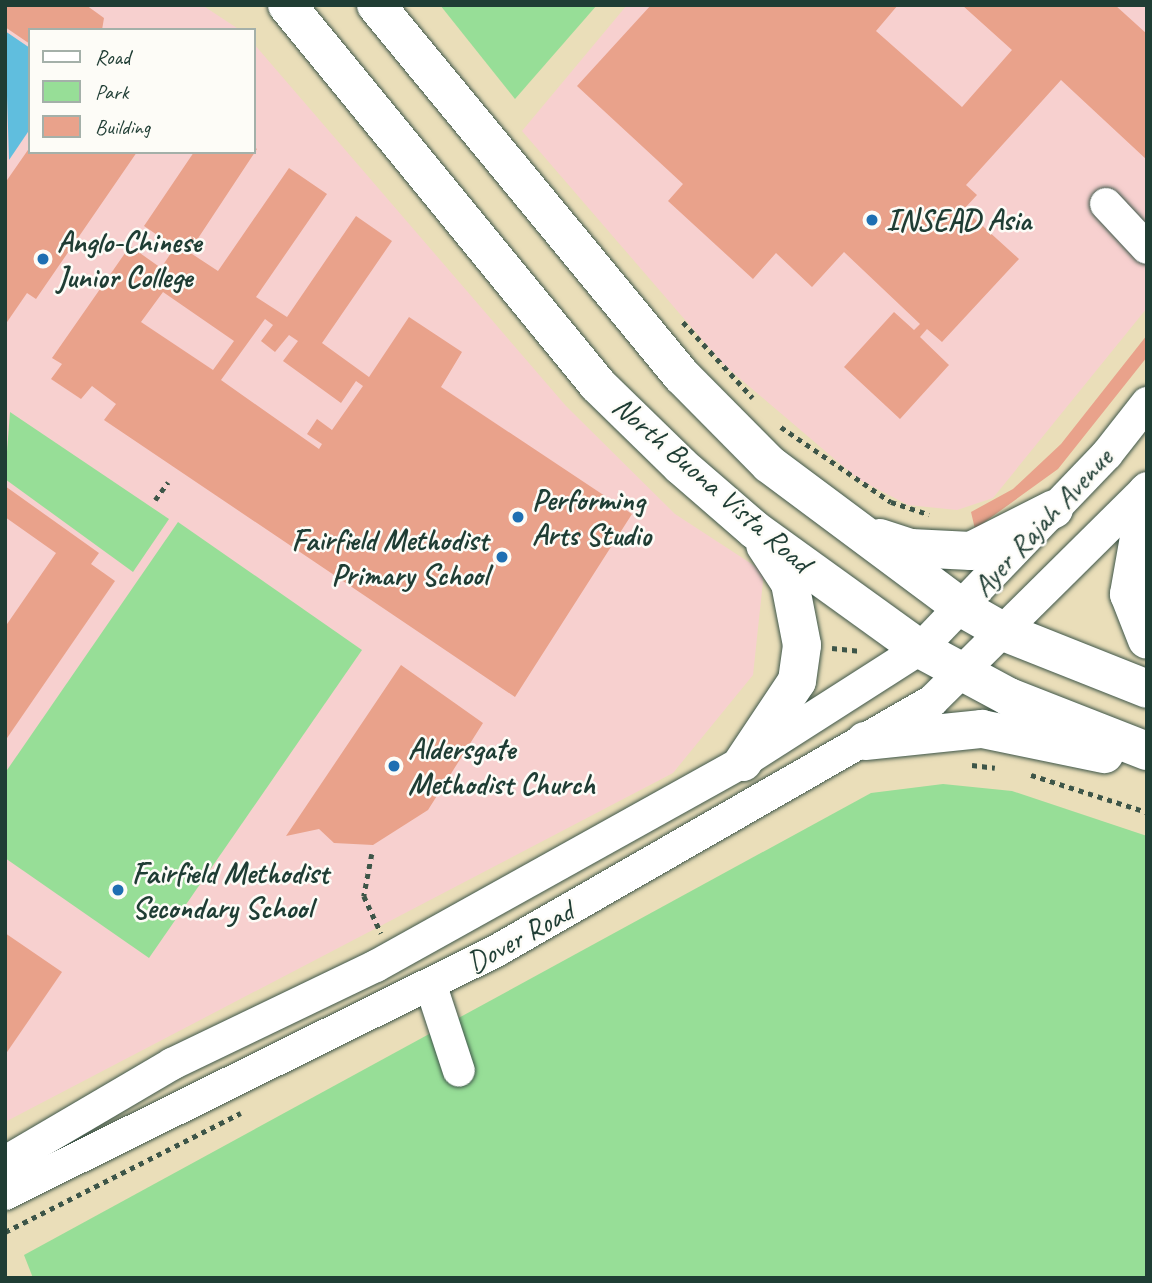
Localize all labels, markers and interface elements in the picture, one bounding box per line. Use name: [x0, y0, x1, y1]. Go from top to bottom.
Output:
legend: [28, 28, 256, 154]
text: Road: [95, 44, 130, 70]
text: Park: [95, 79, 128, 105]
text: Building: [95, 114, 150, 140]
place label: INSEAD Asia: [886, 202, 1031, 238]
marker: INSEAD Asia: [864, 212, 880, 228]
place label: Anglo-Chinese Junior College: [57, 224, 201, 294]
marker: Anglo-Chinese Junior College: [35, 251, 51, 267]
street label: North Buona Vista Road: [606, 388, 818, 580]
street label: Ayer Rajah Avenue: [964, 440, 1120, 604]
place label: Performing Arts Studio: [532, 482, 651, 552]
marker: Performing Arts Studio: [510, 509, 526, 525]
place label: Fairfield Methodist Primary School: [291, 522, 488, 592]
marker: Fairfield Methodist Primary School: [494, 549, 510, 565]
place label: Aldersgate Methodist Church: [408, 731, 596, 802]
marker: Aldersgate Methodist Church: [386, 758, 402, 774]
place label: Fairfield Methodist Secondary School: [132, 855, 329, 925]
marker: Fairfield Methodist Secondary School: [110, 882, 126, 898]
street label: Dover Road: [460, 893, 580, 981]

